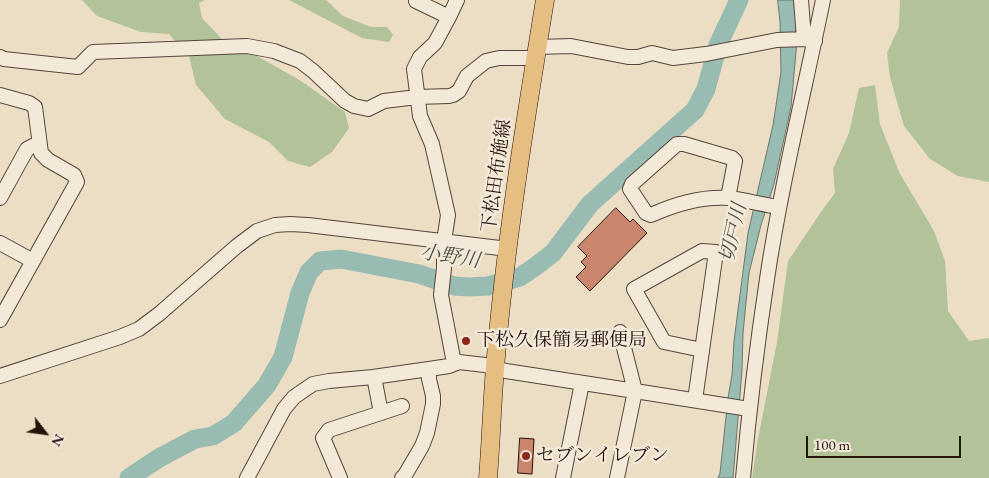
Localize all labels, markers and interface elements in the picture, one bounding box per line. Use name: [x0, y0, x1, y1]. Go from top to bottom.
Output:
street label: 下松田布施線: [478, 118, 516, 234]
water label: 切戸川: [716, 201, 752, 265]
water label: 小野川: [418, 240, 482, 274]
place label: 下松久保簡易郵便局: [476, 330, 647, 352]
marker: 下松久保簡易郵便局: [460, 335, 472, 347]
north arrow: [20, 408, 70, 458]
scale bar: [809, 426, 964, 458]
text: N: [47, 431, 69, 450]
text: 100 m: [814, 435, 850, 454]
place label: セブンイレブン: [536, 445, 669, 467]
marker: セブンイレブン: [520, 450, 532, 462]

